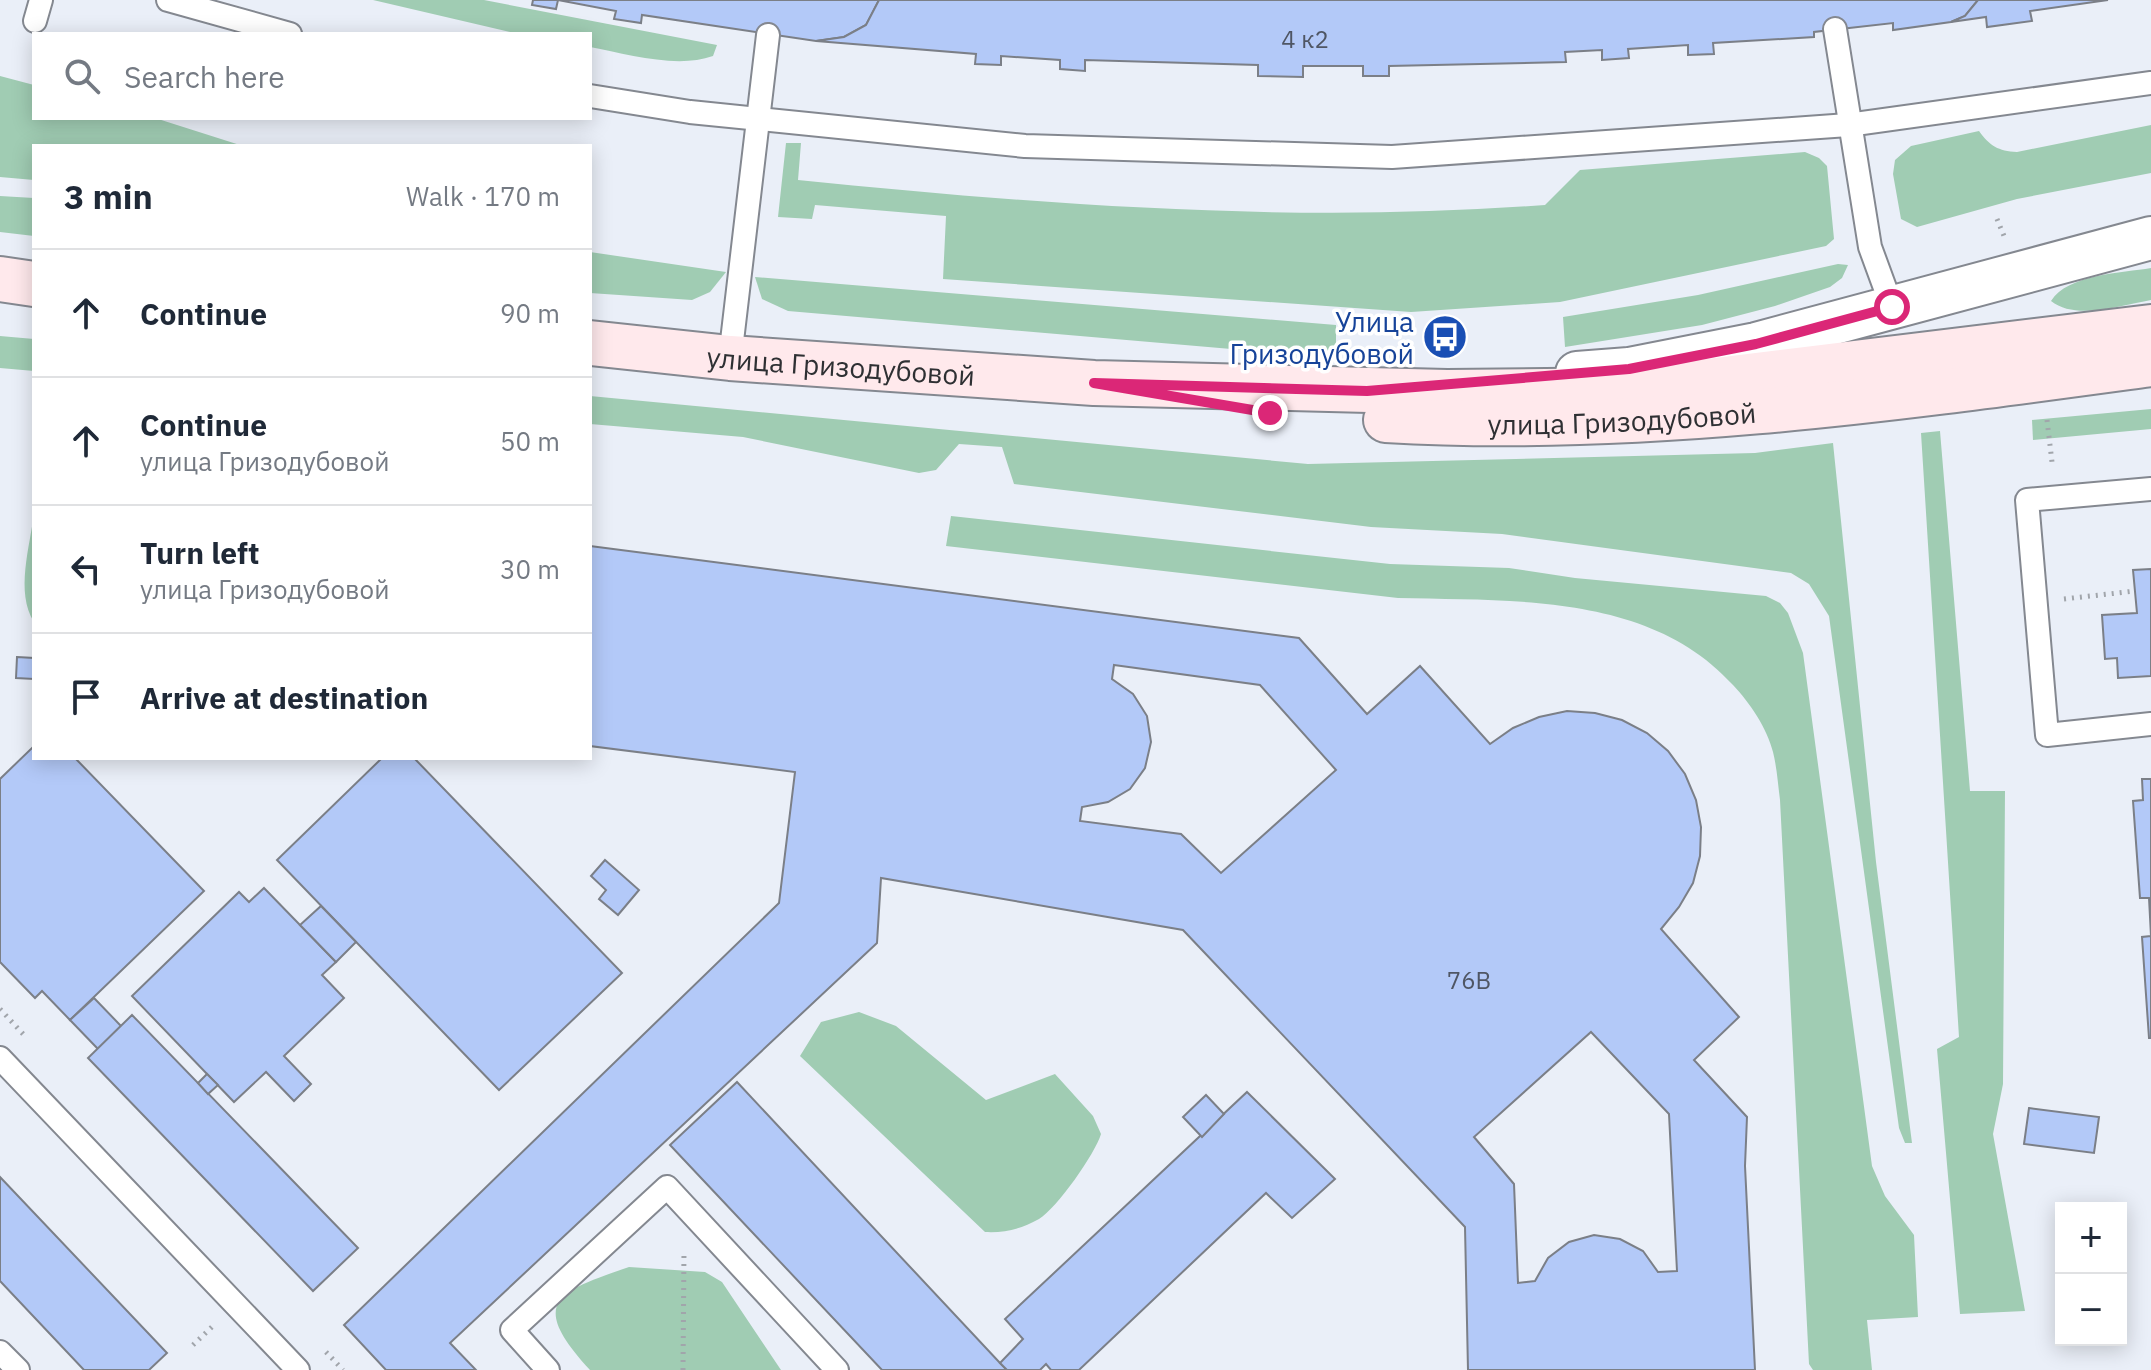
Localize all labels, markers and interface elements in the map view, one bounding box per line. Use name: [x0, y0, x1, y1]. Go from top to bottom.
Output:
house number: 4 к2: [1281, 23, 1329, 55]
search box: [32, 32, 592, 120]
icon: search: [60, 54, 104, 98]
text: Search here: [124, 57, 285, 96]
text: 3 min: [64, 174, 153, 218]
text: Walk · 170 m: [406, 179, 560, 213]
route start: [1874, 289, 1910, 325]
icon: ahead: [64, 291, 108, 335]
text: Continue: [140, 294, 267, 333]
text: 90 m: [500, 296, 560, 330]
place label: Улица Гризодубовой: [1230, 303, 1414, 372]
bus stop icon: Улица Гризодубовой: [1421, 313, 1469, 361]
street label: улица Гризодубовой: [705, 337, 976, 393]
street label: улица Гризодубовой: [1487, 393, 1757, 442]
route end: [1252, 395, 1288, 431]
text: Continue: [140, 405, 267, 444]
icon: ahead: [64, 419, 108, 463]
text: 50 m: [500, 424, 560, 458]
text: улица Гризодубовой: [140, 444, 389, 478]
text: Turn left: [140, 533, 259, 572]
icon: left: [64, 547, 108, 591]
text: 30 m: [500, 552, 560, 586]
text: улица Гризодубовой: [140, 572, 389, 606]
icon: arrive: [64, 675, 108, 719]
text: Arrive at destination: [140, 678, 428, 717]
house number: 76В: [1447, 964, 1491, 996]
map controls: [2055, 1202, 2127, 1346]
button: +: [2055, 1202, 2127, 1274]
button: −: [2055, 1274, 2127, 1346]

